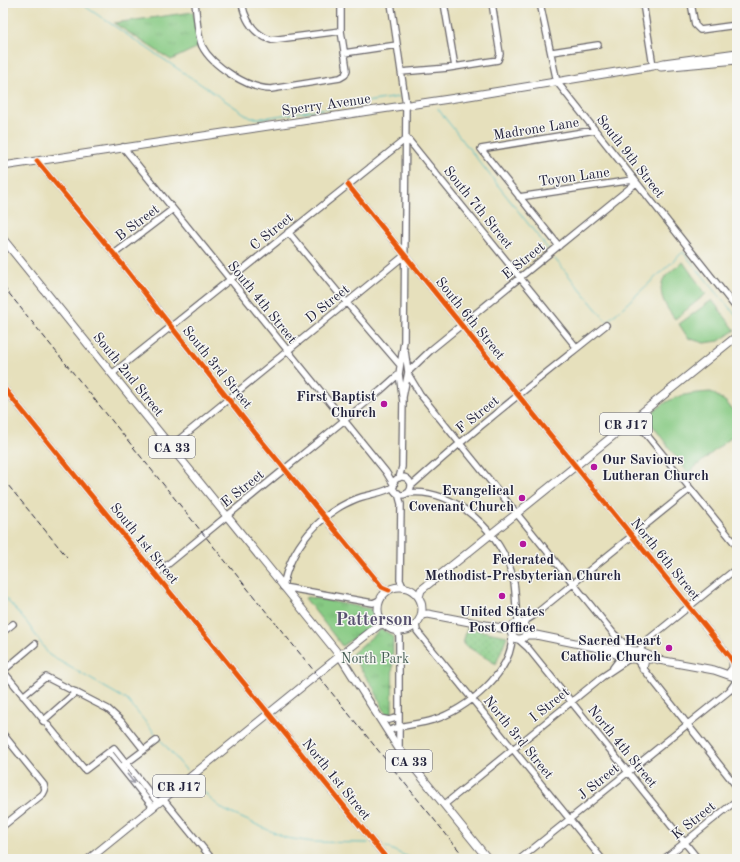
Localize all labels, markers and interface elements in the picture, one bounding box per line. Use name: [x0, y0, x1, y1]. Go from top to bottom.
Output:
street label: Sperry Avenue: [281, 92, 372, 118]
street label: South 9th Street: [594, 112, 667, 201]
street label: Madrone Lane: [492, 115, 580, 143]
street label: South 7th Street: [441, 164, 516, 251]
street label: Toyon Lane: [538, 165, 610, 189]
street label: B Street: [113, 202, 162, 244]
street label: C Street: [248, 210, 296, 253]
street label: E Street: [500, 239, 548, 282]
street label: South 4th Street: [225, 259, 300, 346]
street label: South 6th Street: [433, 275, 508, 362]
street label: D Street: [303, 282, 352, 326]
street label: South 3rd Street: [180, 324, 255, 412]
street label: South 2nd Street: [90, 330, 166, 419]
place label: First Baptist Church: [296, 390, 376, 420]
street label: F Street: [454, 393, 502, 436]
marker: First Baptist Church: [379, 399, 389, 409]
road number: CR J17: [600, 413, 652, 435]
road number: CA 33: [149, 436, 195, 458]
place label: Our Saviours Lutheran Church: [602, 453, 709, 483]
marker: Our Saviours Lutheran Church: [589, 462, 599, 472]
street label: E Street: [219, 467, 267, 510]
place label: Evangelical Covenant Church: [408, 484, 514, 514]
marker: Evangelical Covenant Church: [517, 493, 527, 503]
street label: South 1st Street: [107, 501, 181, 587]
street label: North 6th Street: [628, 516, 703, 604]
marker: Federated Methodist-Presbyterian Church: [518, 539, 528, 549]
place label: Federated Methodist-Presbyterian Church: [425, 553, 621, 583]
marker: United States Post Office: [497, 591, 507, 601]
place label: United States Post Office: [460, 605, 544, 635]
district label: Patterson: [335, 611, 413, 629]
place label: Sacred Heart Catholic Church: [560, 634, 661, 664]
marker: Sacred Heart Catholic Church: [664, 643, 674, 653]
park label: North Park: [341, 652, 409, 666]
street label: I Street: [527, 685, 572, 725]
street label: North 3rd Street: [481, 694, 556, 782]
street label: North 4th Street: [585, 703, 660, 791]
street label: North 1st Street: [299, 736, 373, 823]
road number: CA 33: [386, 750, 432, 772]
street label: J Street: [575, 761, 622, 803]
one-way arrow: [127, 774, 136, 785]
road number: CR J17: [153, 775, 205, 797]
street label: K Street: [669, 799, 718, 842]

